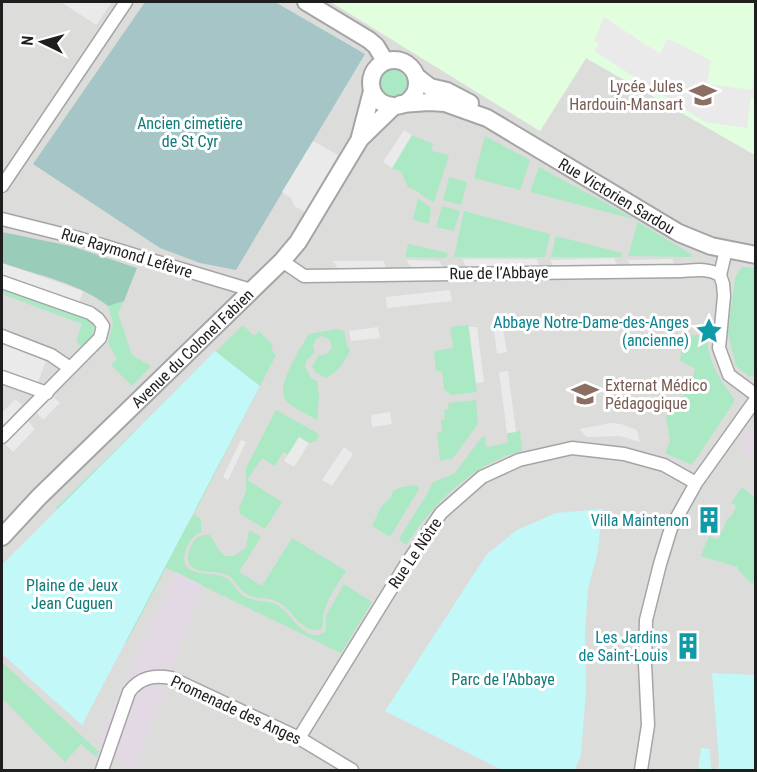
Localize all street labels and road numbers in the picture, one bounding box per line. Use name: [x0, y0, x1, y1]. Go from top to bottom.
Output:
street label: Rue Victorien Sardou: [555, 154, 678, 238]
street label: Rue Raymond Lefèvre: [59, 224, 195, 282]
street label: Rue de l’Abbaye: [449, 263, 549, 283]
street label: Avenue du Colonel Fabien: [127, 285, 257, 412]
street label: Rue Le Nôtre: [384, 514, 446, 592]
street label: Promenade des Anges: [168, 671, 304, 749]

